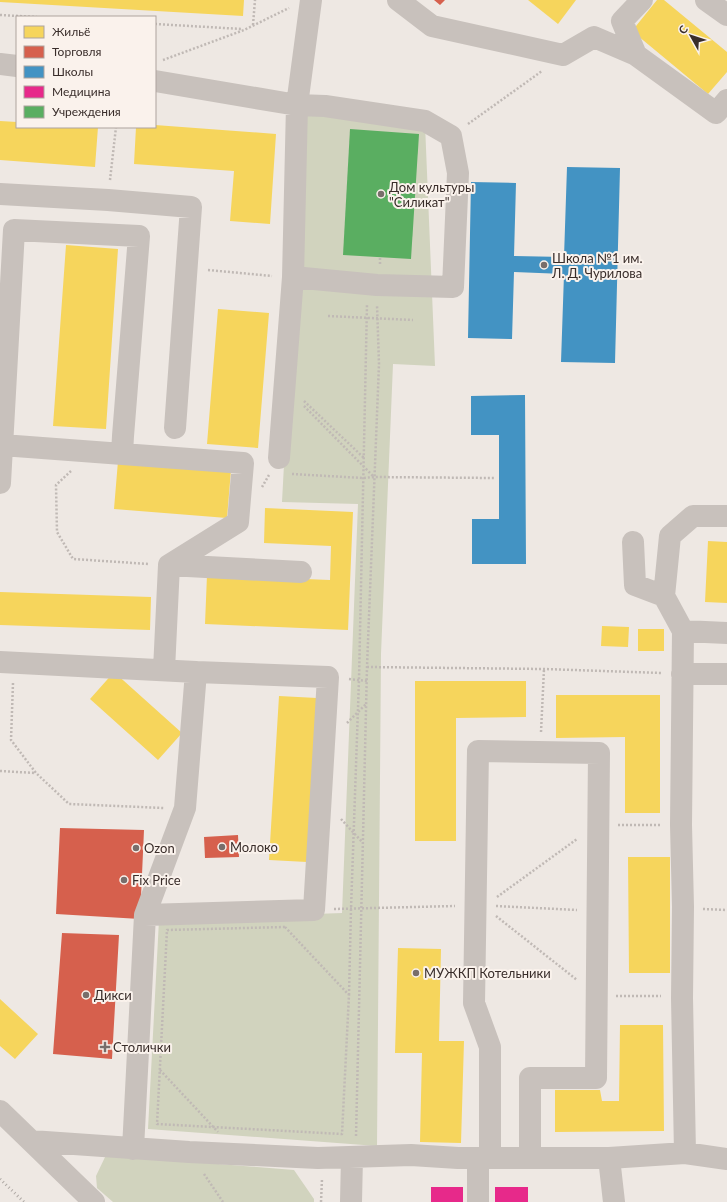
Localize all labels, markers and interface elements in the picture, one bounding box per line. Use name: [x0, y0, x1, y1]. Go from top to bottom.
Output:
legend: [16, 16, 156, 128]
north arrow: [671, 16, 711, 56]
text: С: [675, 22, 691, 36]
text: Жильё: [52, 24, 90, 39]
text: Торговля: [52, 44, 102, 59]
text: Школы: [52, 64, 93, 79]
text: Медицина: [52, 84, 110, 99]
text: Учреждения: [52, 104, 121, 119]
place label: Дом культуры "Силикат": [389, 179, 474, 210]
marker: Дом культуры "Силикат": [376, 189, 386, 199]
place label: Школа №1 им. Л. Д. Чурилова: [551, 250, 643, 281]
marker: Школа №1 им. Л. Д. Чурилова: [539, 260, 549, 270]
place label: Молоко: [230, 839, 278, 855]
place label: Ozon: [144, 840, 175, 856]
marker: Молоко: [217, 842, 227, 852]
marker: Ozon: [131, 843, 141, 853]
place label: Fix Price: [132, 872, 181, 888]
marker: Fix Price: [119, 875, 129, 885]
place label: МУЖКП Котельники: [424, 965, 551, 981]
marker: МУЖКП Котельники: [411, 968, 421, 978]
place label: Дикси: [94, 987, 132, 1003]
marker: Дикси: [81, 990, 91, 1000]
place label: Столички: [113, 1039, 171, 1055]
marker: Столички: [100, 1042, 110, 1052]

